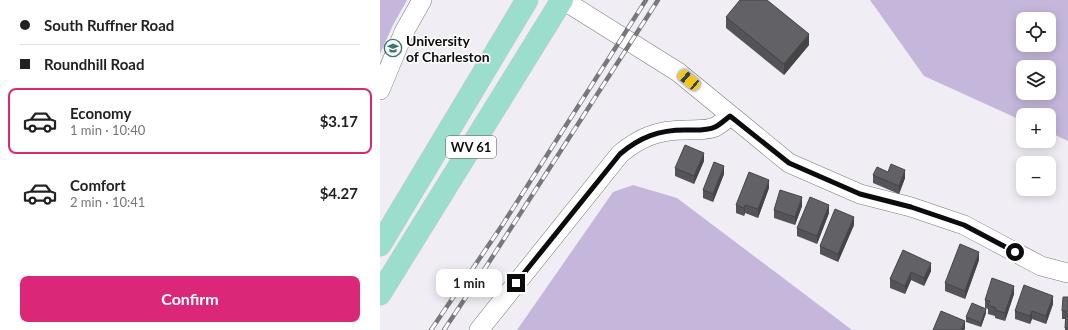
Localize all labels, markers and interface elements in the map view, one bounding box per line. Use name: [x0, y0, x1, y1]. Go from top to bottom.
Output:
map controls: [1016, 12, 1056, 196]
button: locate: [1016, 12, 1056, 52]
text: South Ruffner Road: [44, 16, 174, 34]
place label: University of Charleston: [406, 32, 490, 65]
school or university icon: University of Charleston: [383, 38, 403, 58]
text: Roundhill Road: [44, 55, 144, 73]
button: layers: [1016, 60, 1056, 100]
car: [676, 68, 702, 92]
icon: car: [22, 103, 58, 139]
text: Economy: [70, 104, 131, 122]
button: +: [1016, 108, 1056, 148]
text: $3.17: [320, 112, 358, 130]
text: 1 min · 10:40: [70, 122, 145, 138]
road number: WV 61: [446, 136, 496, 158]
button: −: [1016, 156, 1056, 196]
icon: car: [22, 175, 58, 211]
text: Comfort: [70, 176, 126, 194]
text: $4.27: [320, 184, 358, 202]
text: 2 min · 10:41: [70, 194, 145, 210]
route start: [1006, 243, 1024, 261]
callout: 1 min: [436, 269, 502, 297]
route end: [507, 274, 525, 292]
text: 1 min: [453, 275, 485, 291]
button: Confirm: [20, 276, 360, 322]

